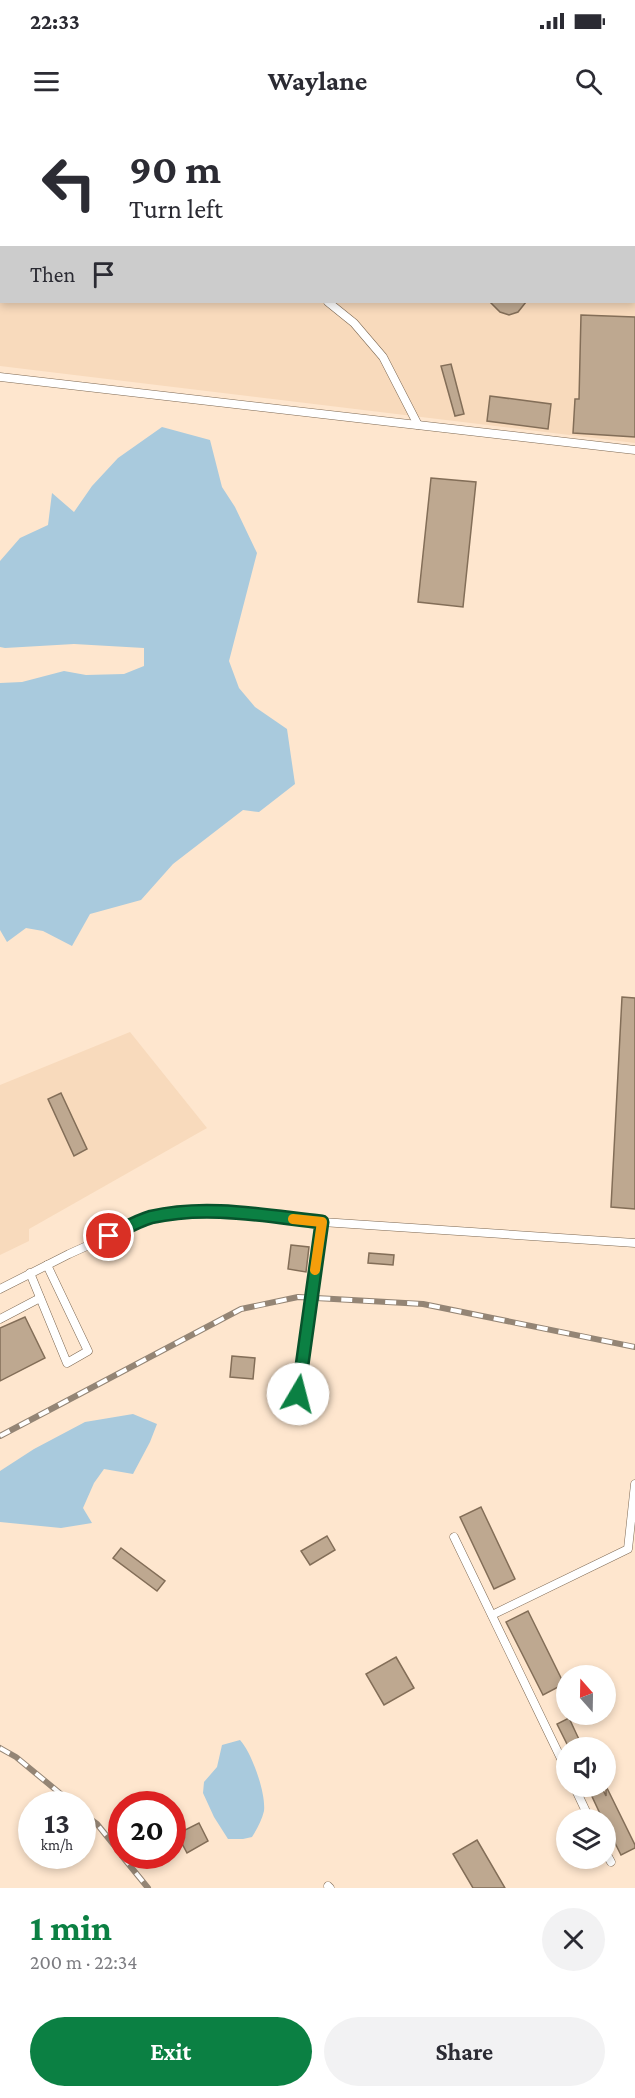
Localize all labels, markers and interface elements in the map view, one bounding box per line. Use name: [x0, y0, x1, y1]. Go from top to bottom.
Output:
text: 22:33: [30, 9, 80, 34]
icon: menu: [30, 65, 63, 98]
icon: search: [572, 65, 605, 98]
text: Waylane: [268, 66, 367, 96]
icon: left: [30, 144, 108, 222]
text: 90 m: [129, 145, 221, 192]
text: Turn left: [129, 194, 223, 224]
icon: arrive: [87, 258, 120, 291]
text: Then: [30, 262, 75, 287]
pin: [83, 1210, 134, 1261]
icon: arrive: [92, 1219, 125, 1252]
position arrow: [266, 1362, 330, 1426]
north arrow: [556, 1665, 616, 1725]
map controls: [556, 1665, 616, 1869]
button: sound: [556, 1737, 616, 1797]
speed limit sign: 20: [108, 1791, 186, 1869]
text: 13: [44, 1806, 70, 1839]
button: layers: [556, 1809, 616, 1869]
text: km/h: [41, 1837, 73, 1853]
text: 1 min: [30, 1908, 112, 1948]
button: close: [542, 1908, 605, 1971]
text: 200 m · 22:34: [30, 1951, 138, 1973]
button: Exit: [30, 2017, 312, 2086]
button: Share: [324, 2017, 605, 2086]

